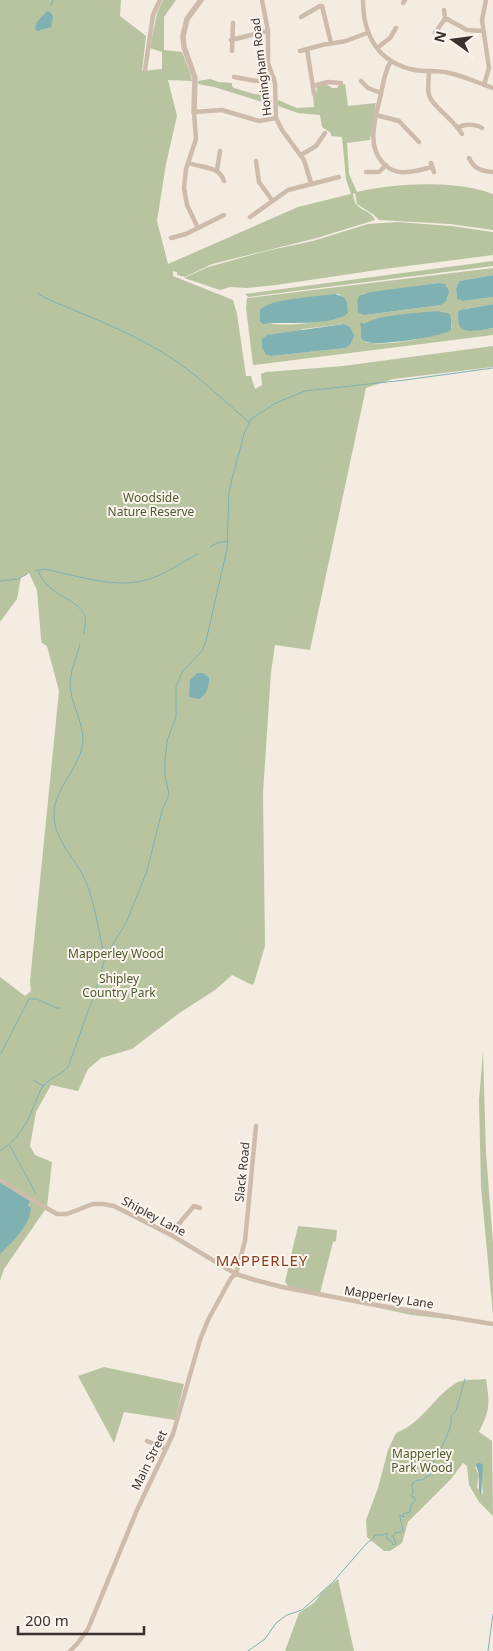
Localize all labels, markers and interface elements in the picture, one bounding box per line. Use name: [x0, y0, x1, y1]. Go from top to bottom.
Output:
north arrow: [428, 15, 478, 65]
street label: Honingham Road: [247, 17, 275, 117]
text: N: [429, 29, 450, 45]
park label: Woodside Nature Reserve: [108, 489, 195, 520]
park label: Mapperley Wood: [68, 945, 164, 962]
park label: Shipley Country Park: [82, 970, 156, 1001]
street label: Slack Road: [230, 1141, 254, 1203]
street label: Shipley Lane: [119, 1192, 189, 1240]
district label: MAPPERLEY: [216, 1250, 308, 1270]
street label: Mapperley Lane: [343, 1282, 435, 1312]
street label: Main Street: [127, 1427, 171, 1493]
park label: Mapperley Park Wood: [391, 1445, 453, 1476]
scale bar: [18, 1604, 144, 1636]
text: 200 m: [25, 1610, 69, 1630]

